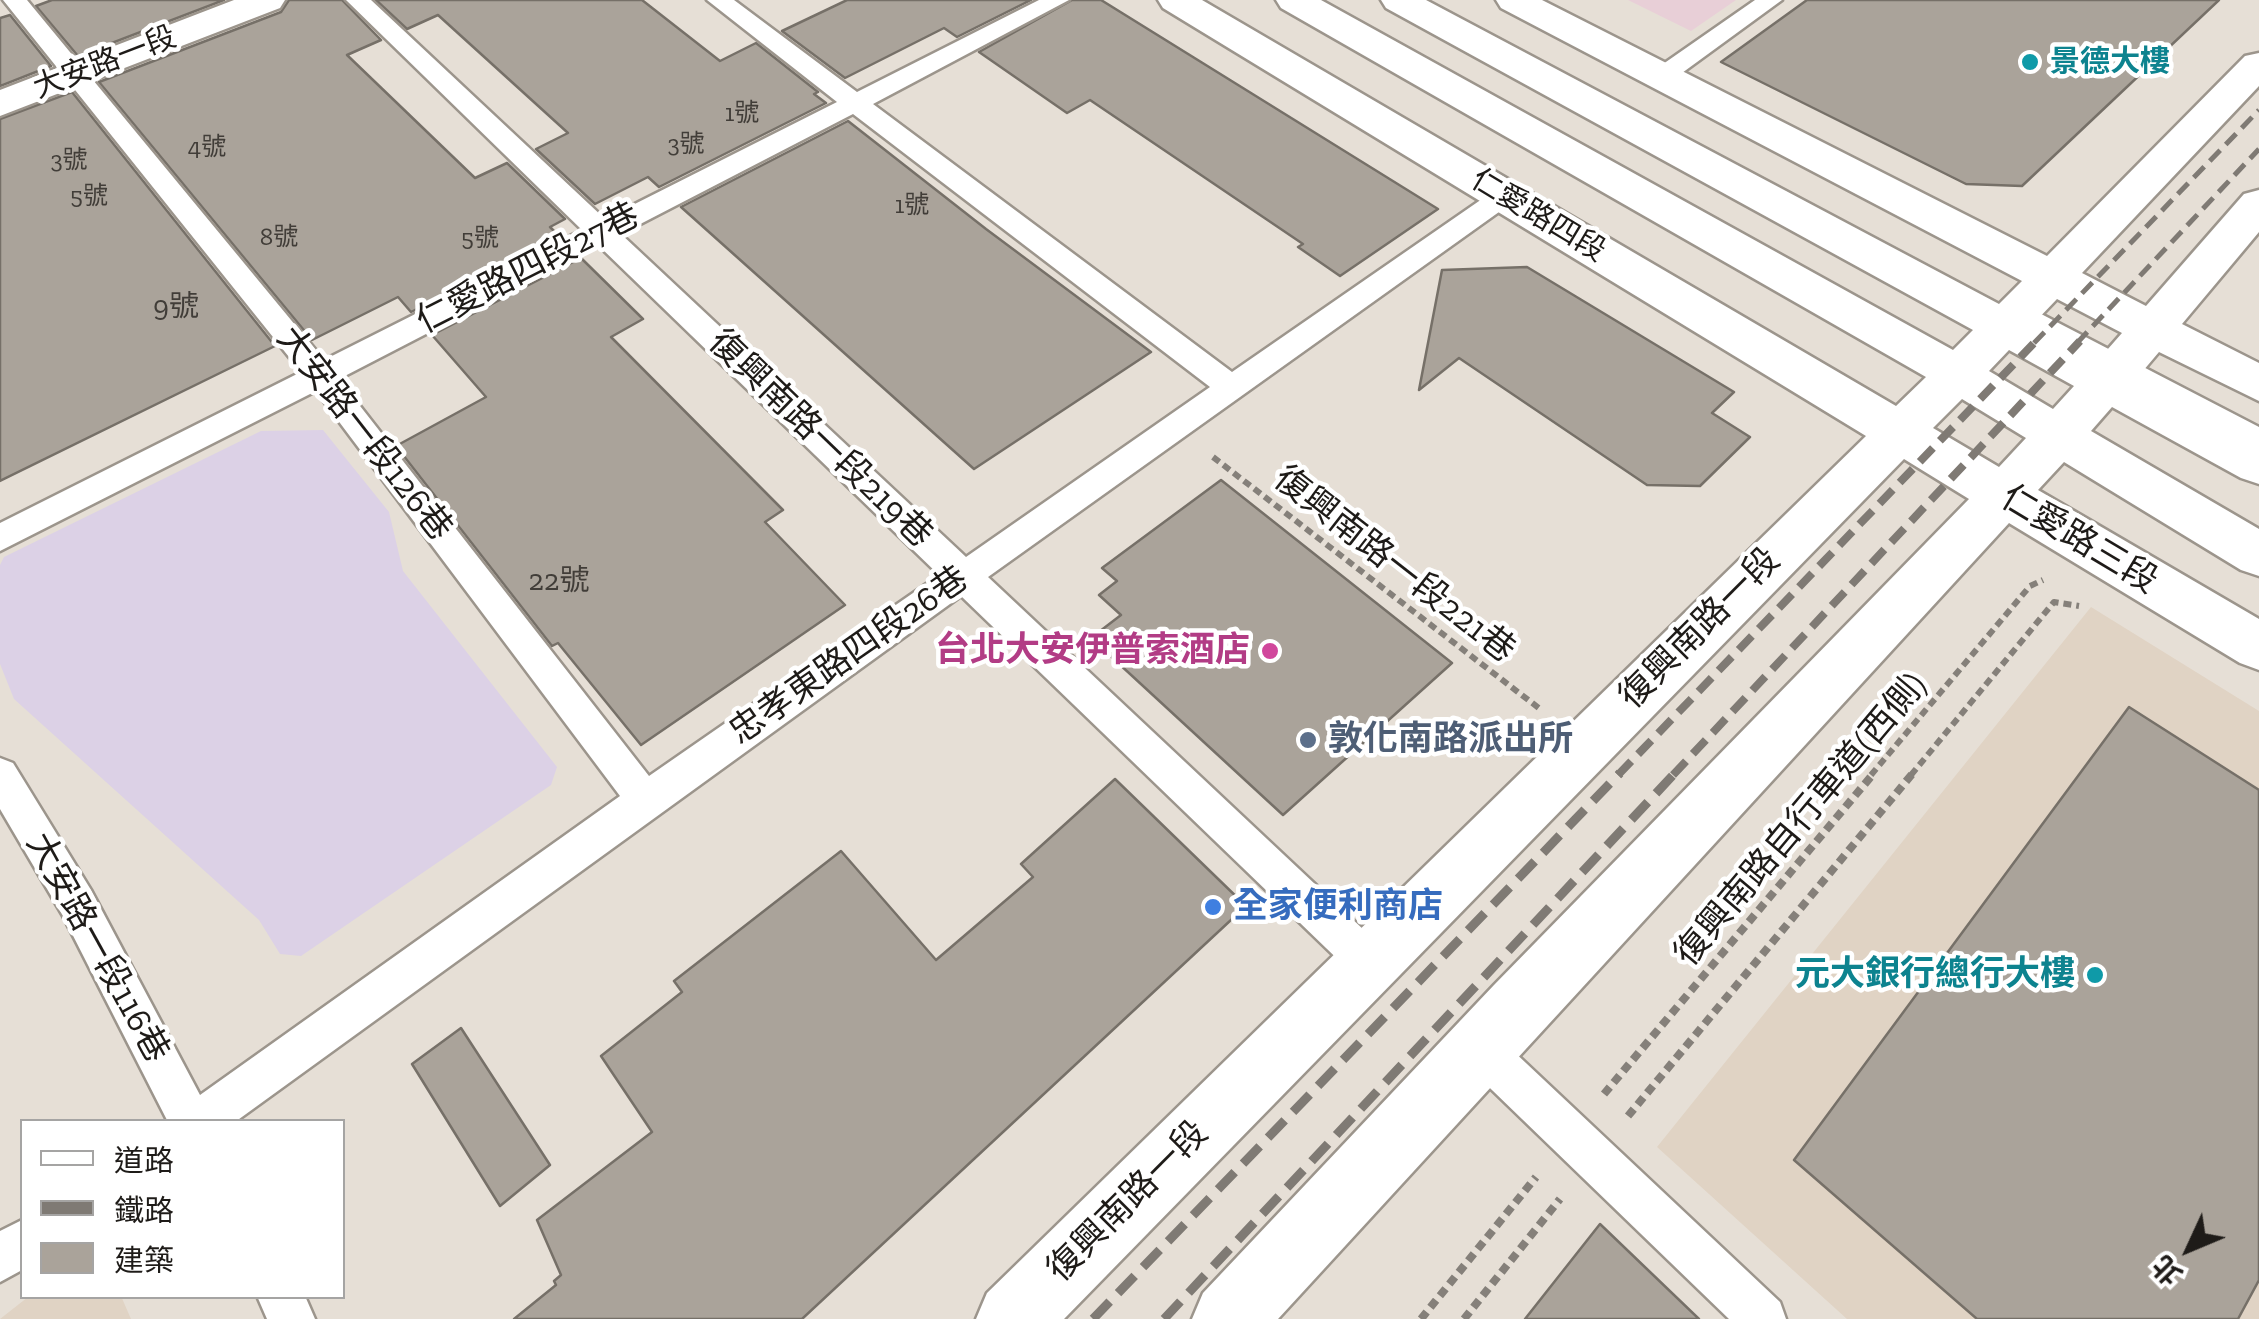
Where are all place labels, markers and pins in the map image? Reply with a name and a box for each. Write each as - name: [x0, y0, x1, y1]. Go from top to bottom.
- place label: 景德大樓: [2050, 44, 2170, 80]
- marker: 景德大樓: [2019, 51, 2041, 73]
- place label: 台北大安伊普索酒店: [935, 630, 1250, 672]
- marker: 台北大安伊普索酒店: [1259, 640, 1281, 662]
- place label: 敦化南路派出所: [1328, 719, 1573, 761]
- marker: 敦化南路派出所: [1297, 729, 1319, 751]
- place label: 全家便利商店: [1233, 886, 1443, 928]
- marker: 全家便利商店: [1202, 896, 1224, 918]
- place label: 元大銀行總行大樓: [1795, 954, 2075, 996]
- marker: 元大銀行總行大樓: [2084, 964, 2106, 986]

